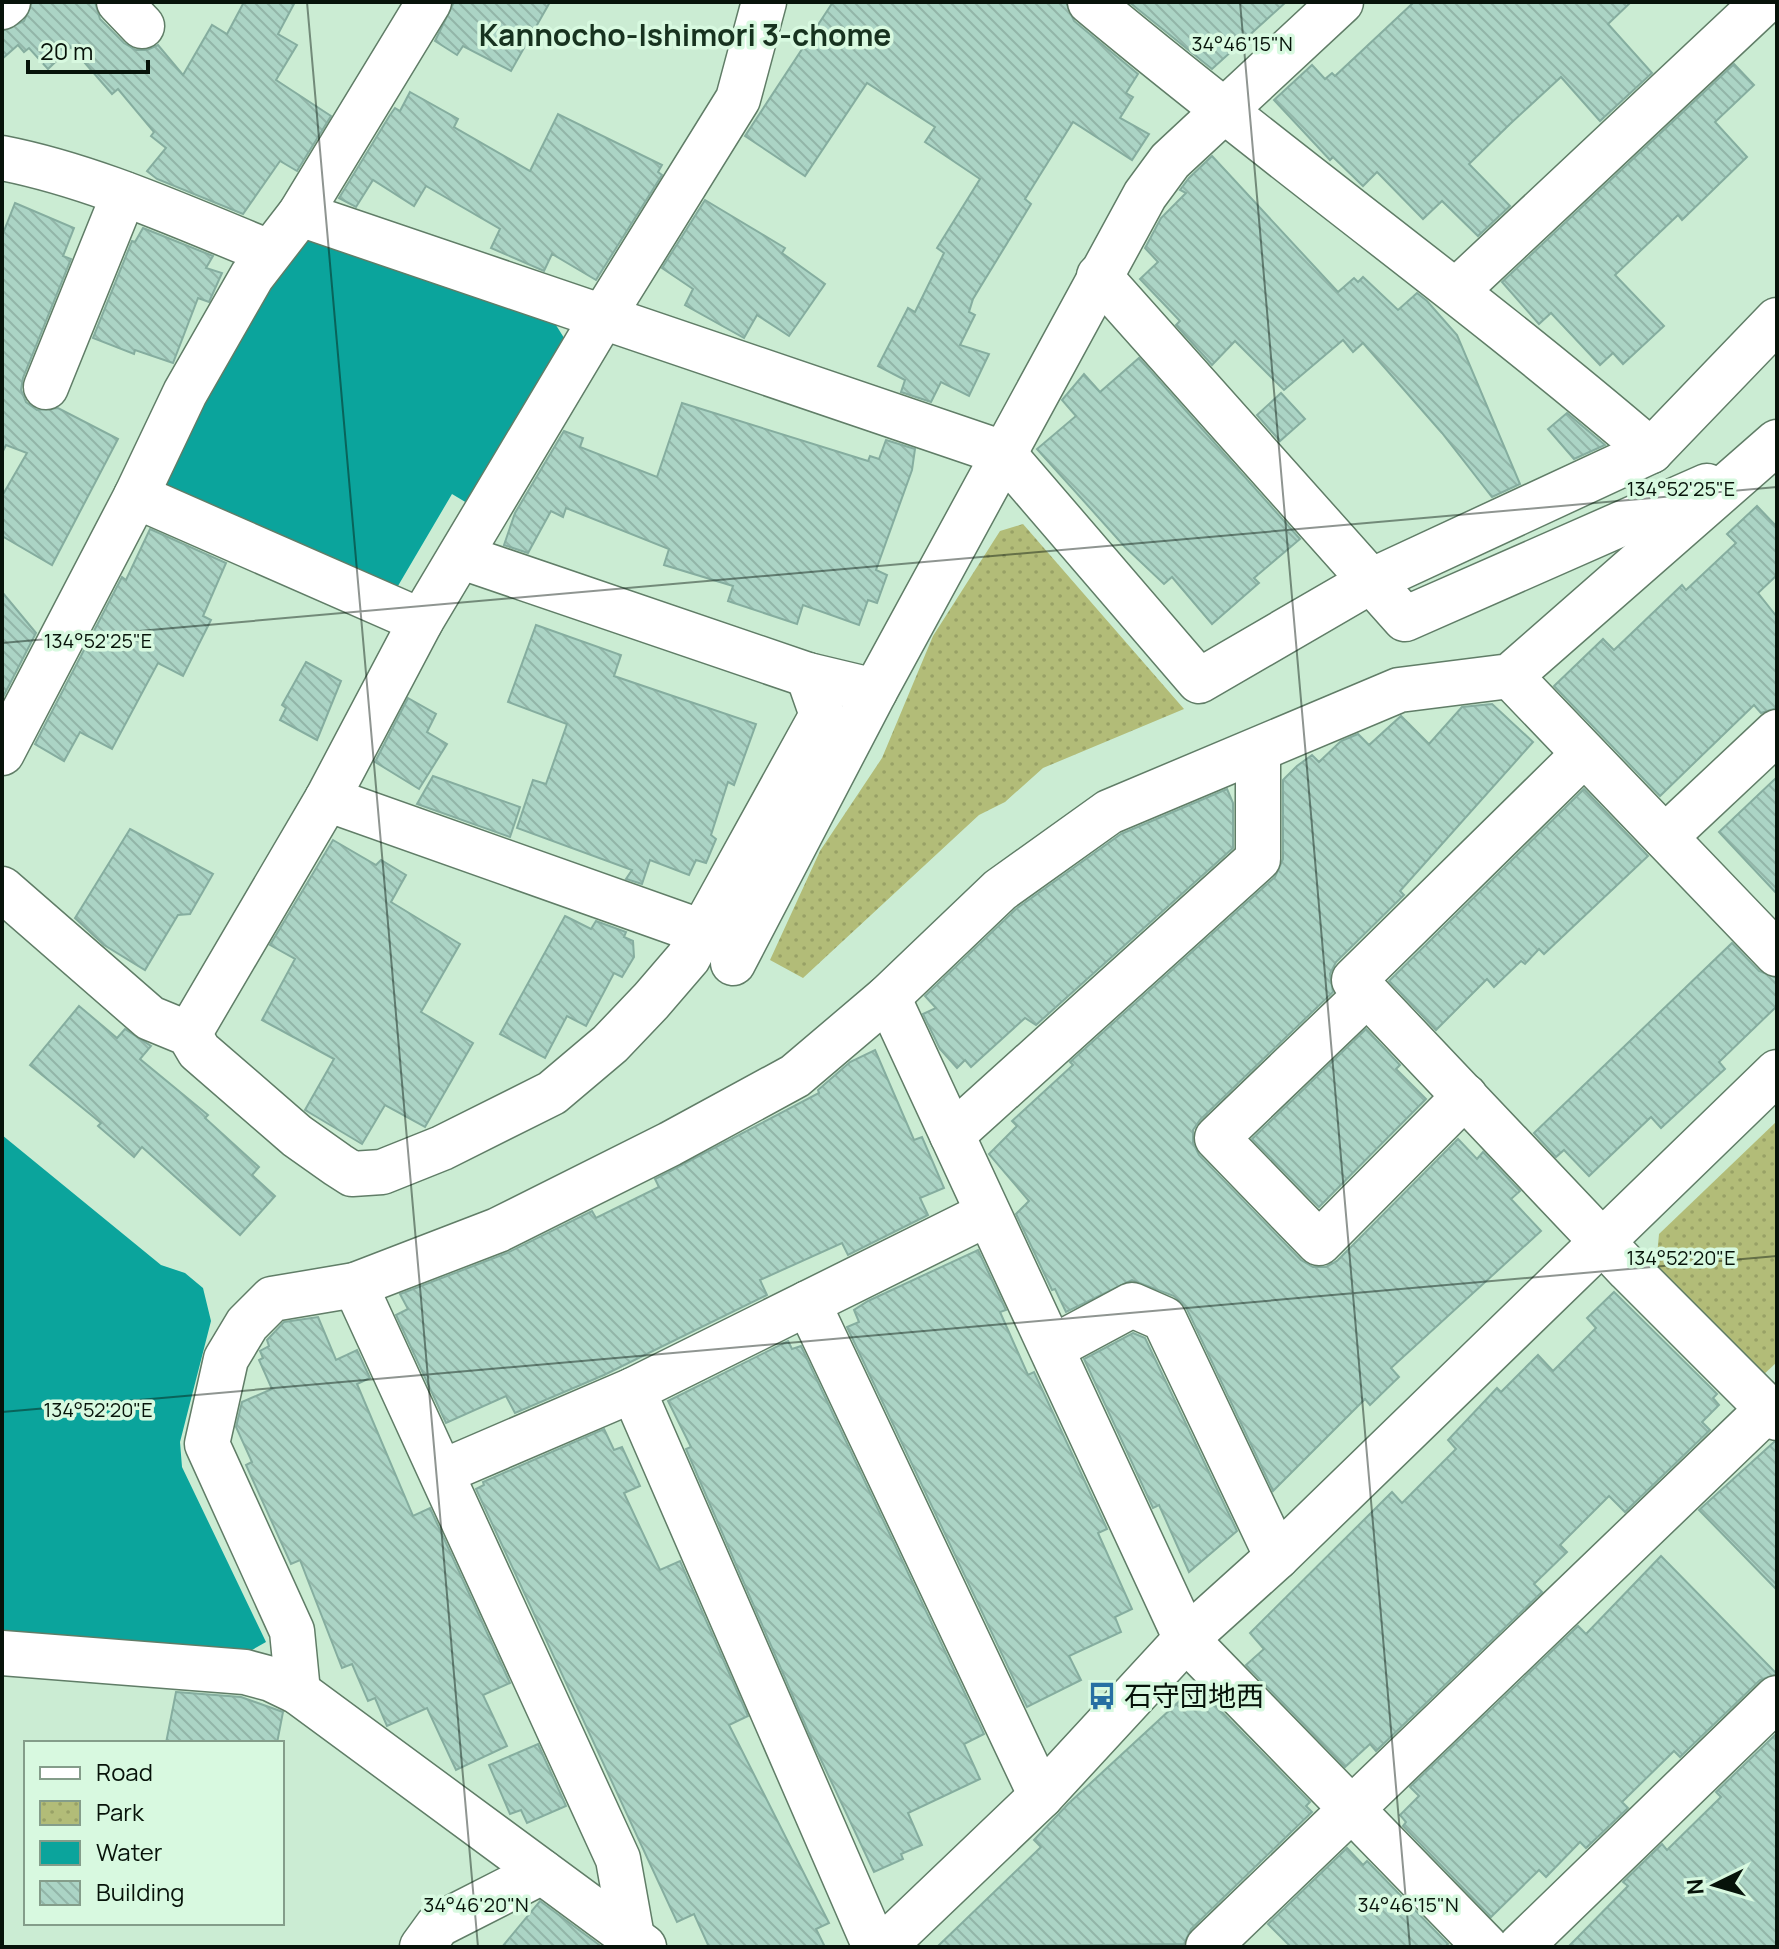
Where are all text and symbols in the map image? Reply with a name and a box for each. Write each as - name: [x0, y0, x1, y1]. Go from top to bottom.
- district label: Kannocho-Ishimori 3-chome: [479, 14, 891, 55]
- scale bar: [28, 24, 148, 74]
- text: 34°46'15"N: [1191, 30, 1293, 57]
- text: 20 m: [40, 34, 93, 67]
- text: 134°52'25"E: [1627, 475, 1735, 502]
- text: 134°52'25"E: [44, 627, 152, 654]
- text: 134°52'20"E: [1626, 1244, 1736, 1271]
- text: 134°52'20"E: [43, 1396, 153, 1423]
- place label: 石守団地西: [1124, 1676, 1264, 1714]
- bus stop icon: 石守団地西: [1087, 1681, 1117, 1711]
- legend: [24, 1741, 284, 1925]
- text: Road: [96, 1755, 153, 1788]
- text: Park: [96, 1795, 145, 1828]
- text: Water: [96, 1835, 163, 1868]
- north arrow: [1675, 1845, 1755, 1925]
- text: Building: [96, 1875, 184, 1908]
- text: N: [1679, 1878, 1711, 1896]
- text: 34°46'20"N: [423, 1891, 529, 1918]
- text: 34°46'15"N: [1357, 1891, 1459, 1918]

